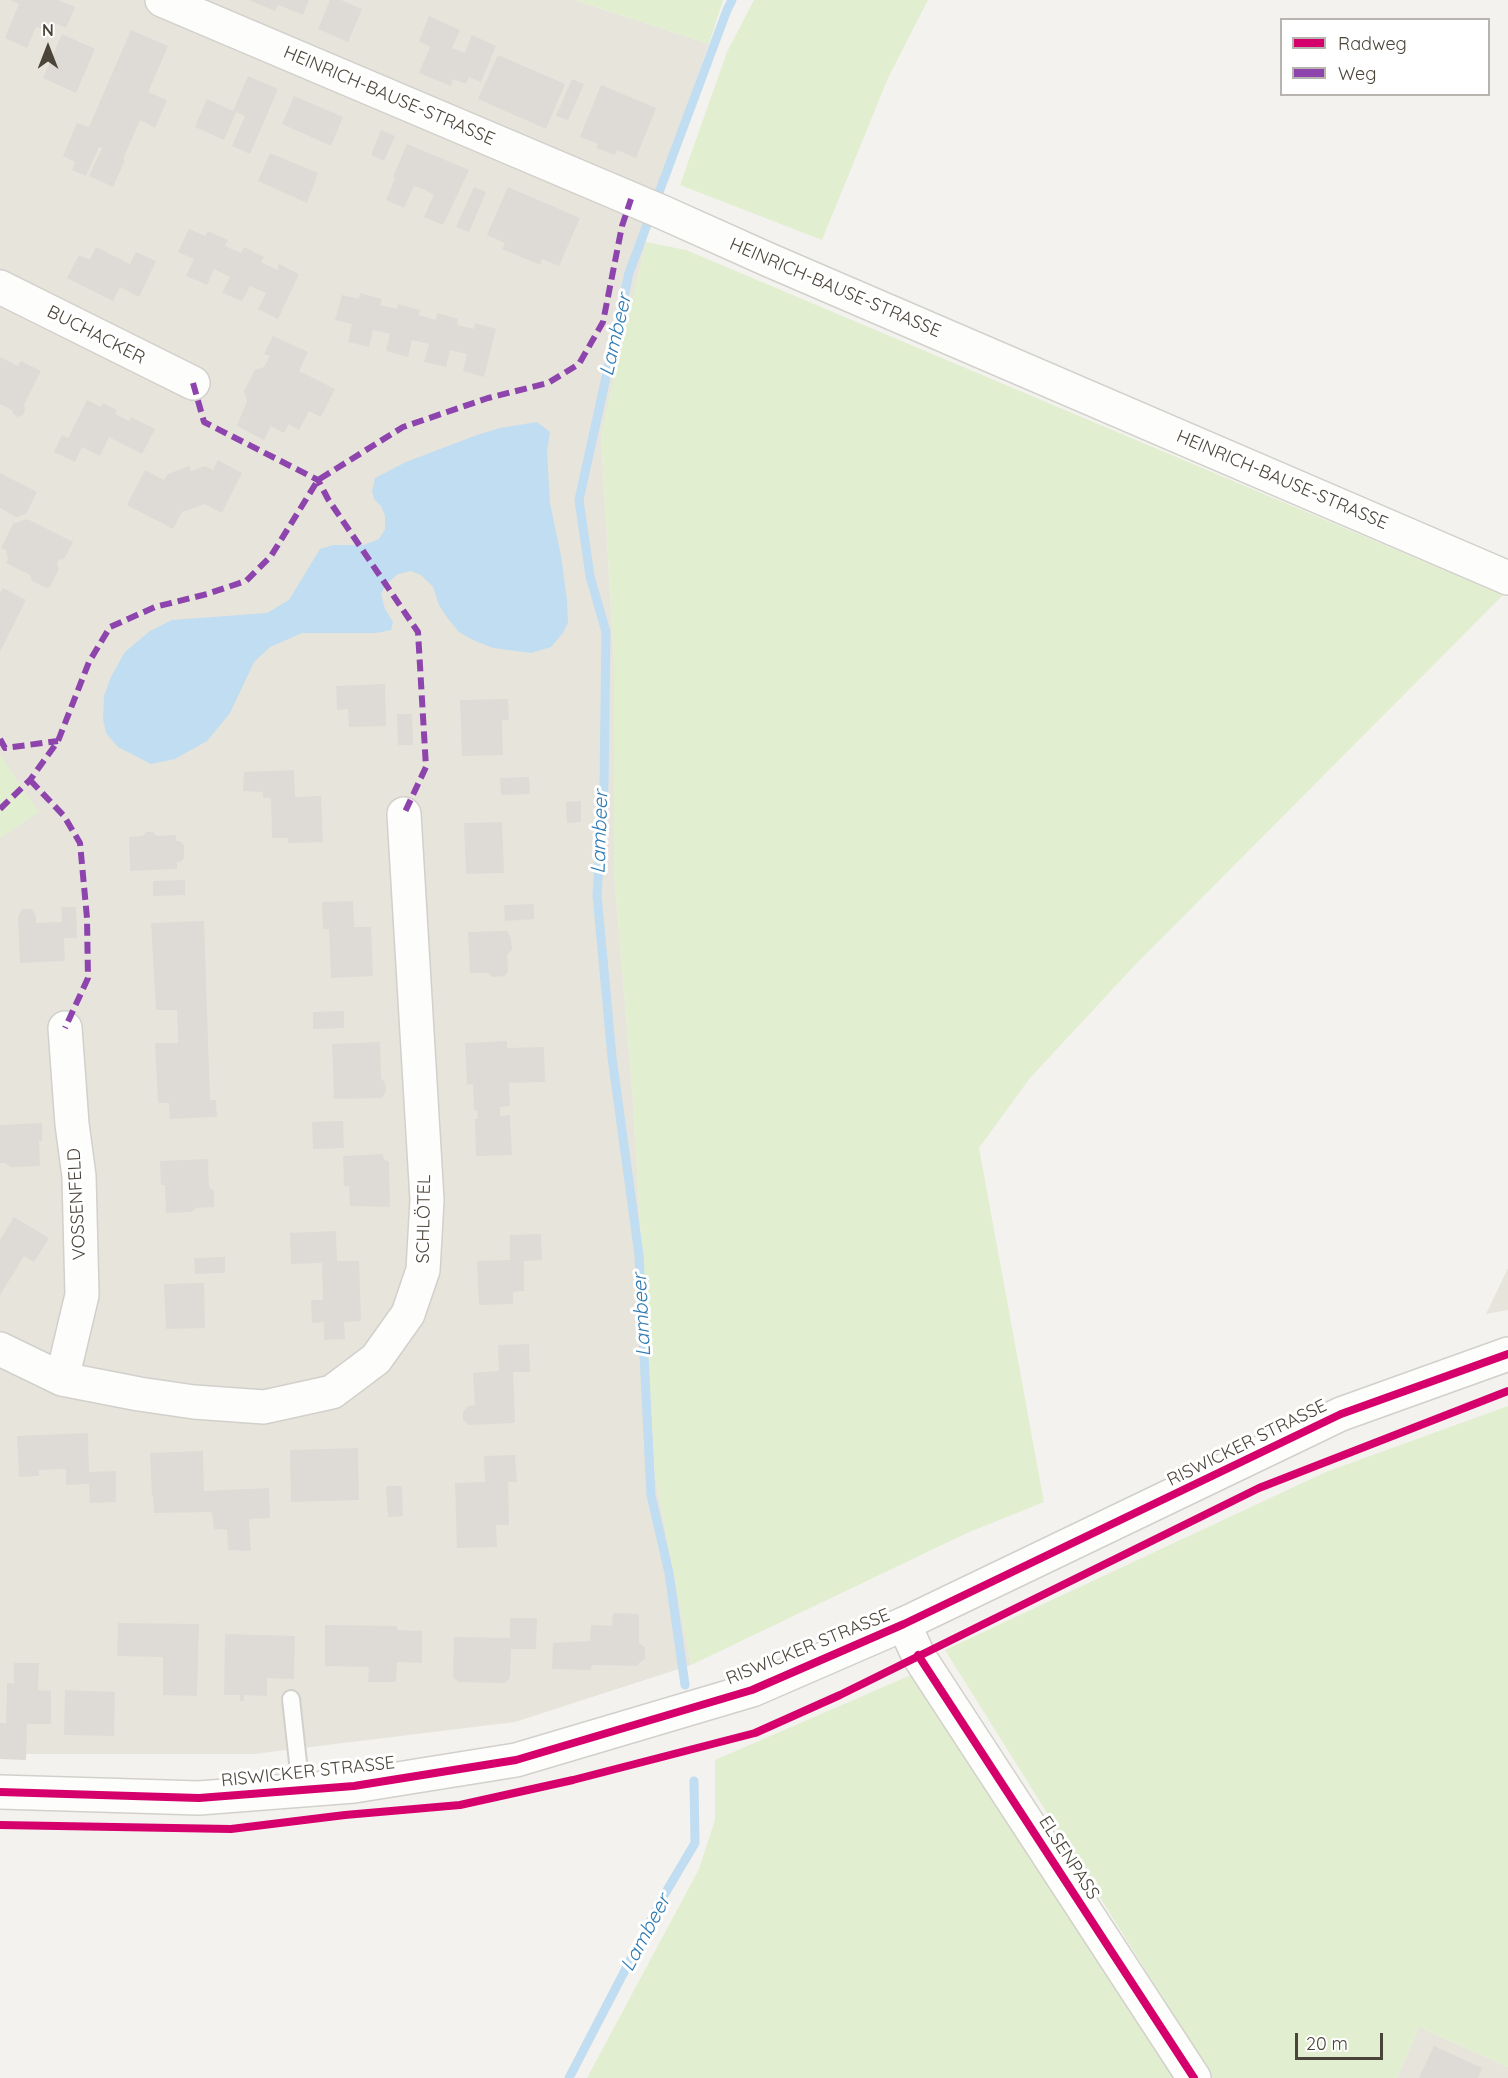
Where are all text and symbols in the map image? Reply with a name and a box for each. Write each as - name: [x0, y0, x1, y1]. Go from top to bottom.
- north arrow: [18, 18, 78, 78]
- legend: [1280, 18, 1490, 96]
- text: N: [42, 20, 54, 40]
- text: Radweg: [1338, 32, 1407, 55]
- street label: HEINRICH-BAUSE-STRASSE: [280, 42, 498, 150]
- text: Weg: [1338, 62, 1376, 85]
- street label: HEINRICH-BAUSE-STRASSE: [726, 234, 944, 342]
- water label: Lambeer: [595, 292, 637, 378]
- street label: BUCHACKER: [43, 301, 149, 369]
- street label: HEINRICH-BAUSE-STRASSE: [1173, 426, 1391, 534]
- water label: Lambeer: [587, 790, 613, 874]
- street label: VOSSENFELD: [63, 1147, 91, 1261]
- street label: SCHLÖTEL: [412, 1174, 436, 1264]
- water label: Lambeer: [628, 1273, 656, 1357]
- street label: RISWICKER STRASSE: [1164, 1395, 1330, 1491]
- street label: RISWICKER STRASSE: [723, 1604, 893, 1690]
- street label: RISWICKER STRASSE: [220, 1752, 396, 1792]
- street label: ELSENPASS: [1034, 1812, 1104, 1904]
- water label: Lambeer: [616, 1891, 676, 1975]
- scale bar: [1298, 2021, 1386, 2059]
- text: 20 m: [1306, 2032, 1348, 2055]

